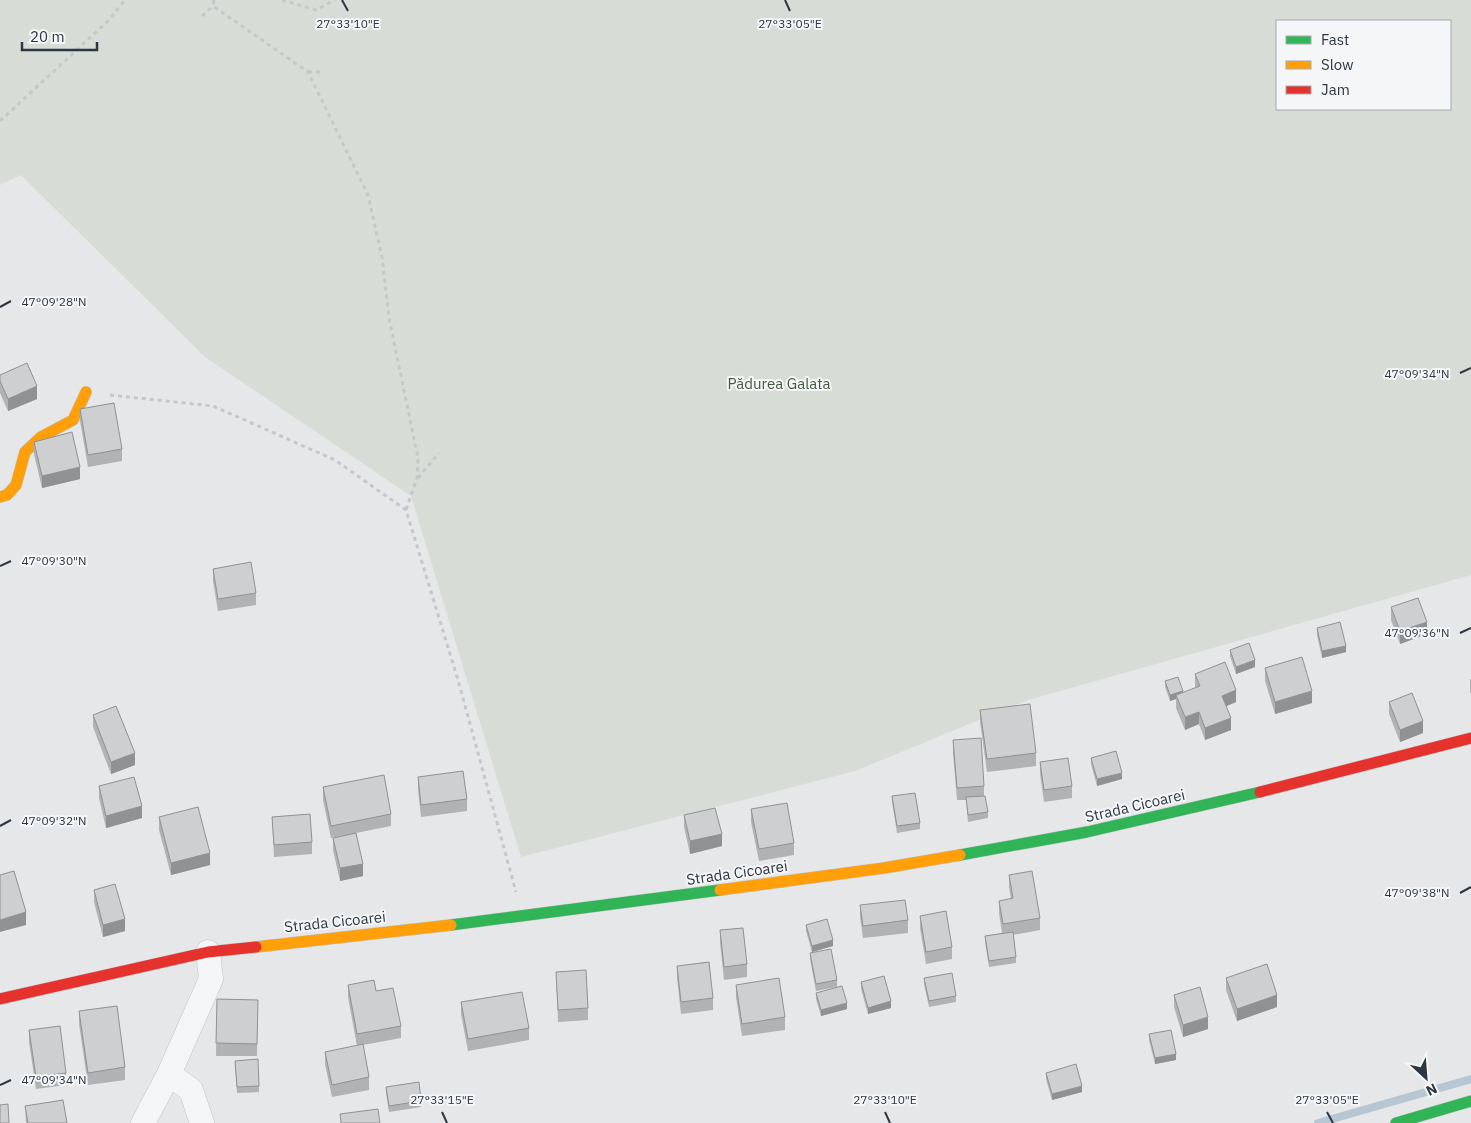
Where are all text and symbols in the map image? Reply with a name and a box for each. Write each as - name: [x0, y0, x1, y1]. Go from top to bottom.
- text: 27°33'10"E: [316, 16, 380, 31]
- text: 27°33'05"E: [758, 16, 822, 31]
- scale bar: [22, 20, 98, 52]
- legend: [1276, 20, 1451, 110]
- text: 20 m: [30, 27, 65, 46]
- text: Fast: [1321, 30, 1349, 49]
- text: Slow: [1321, 55, 1354, 74]
- text: Jam: [1321, 80, 1350, 99]
- text: 47°09'28"N: [21, 294, 87, 309]
- text: 47°09'34"N: [1384, 366, 1450, 381]
- park label: Pădurea Galata: [727, 374, 831, 393]
- text: 47°09'30"N: [21, 553, 87, 568]
- text: 47°09'36"N: [1384, 625, 1450, 640]
- street label: Strada Cicoarei: [1083, 785, 1187, 826]
- text: 47°09'32"N: [21, 813, 87, 828]
- street label: Strada Cicoarei: [685, 856, 789, 889]
- text: 47°09'38"N: [1384, 885, 1450, 900]
- street label: Strada Cicoarei: [283, 907, 387, 936]
- north arrow: [1401, 1053, 1451, 1103]
- text: 47°09'34"N: [21, 1072, 87, 1087]
- text: N: [1423, 1079, 1440, 1100]
- text: 27°33'15"E: [410, 1092, 474, 1107]
- text: 27°33'10"E: [853, 1092, 917, 1107]
- text: 27°33'05"E: [1295, 1092, 1359, 1107]

